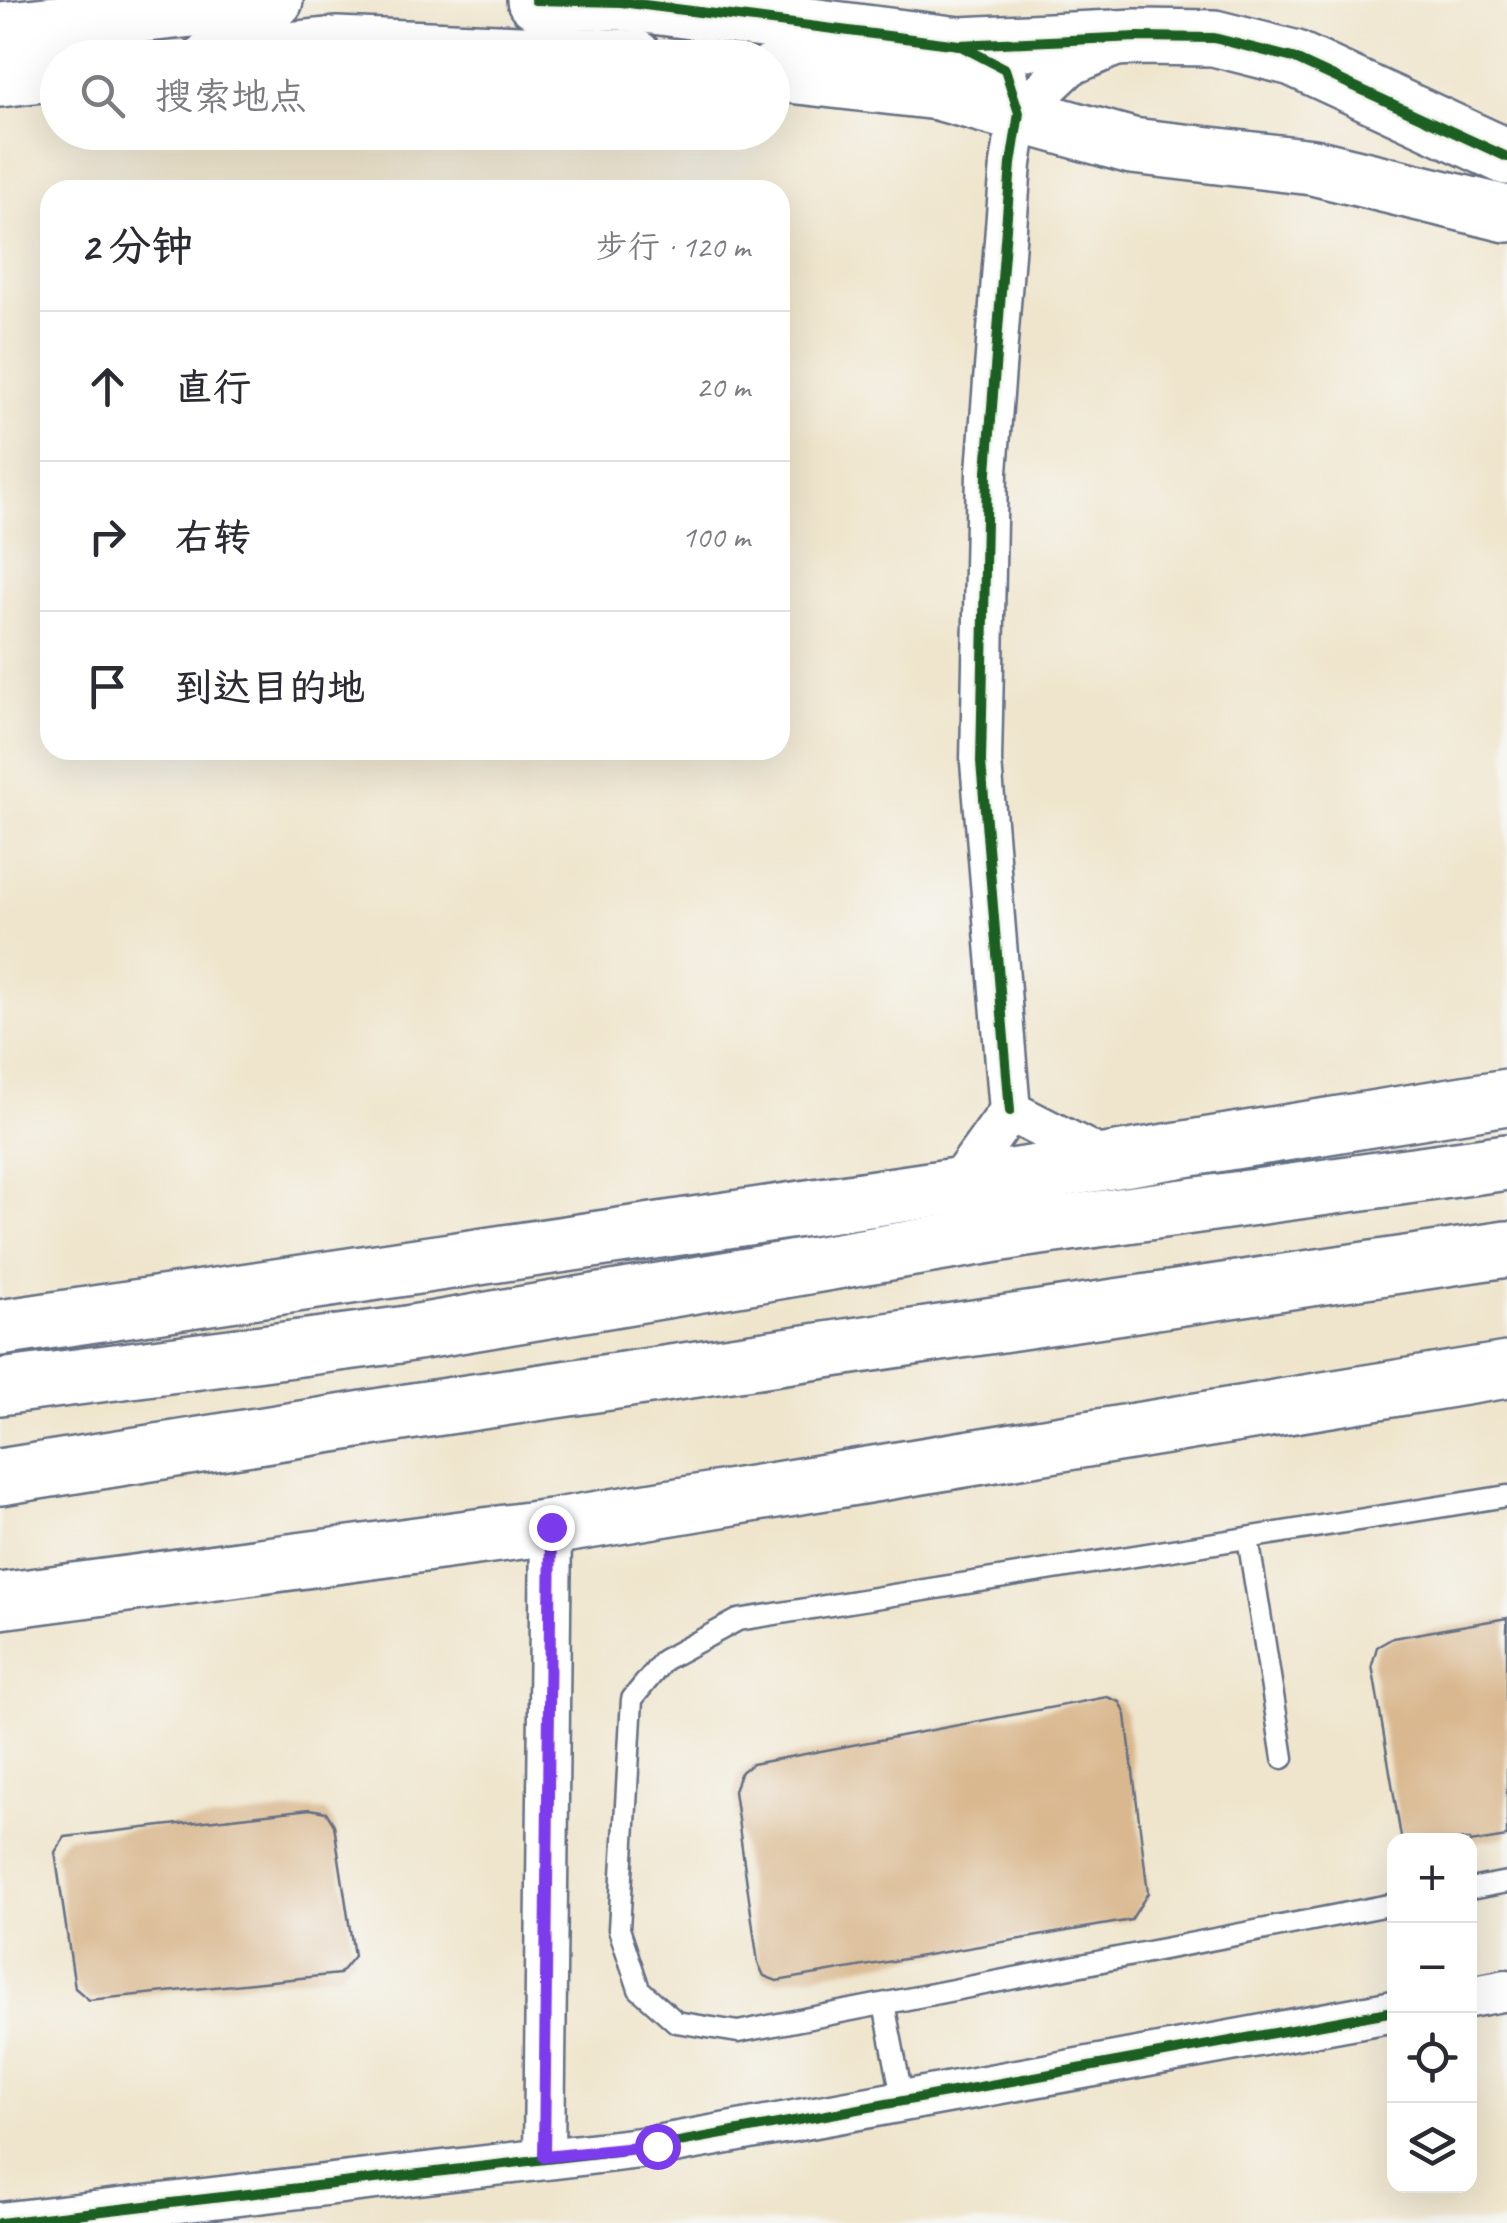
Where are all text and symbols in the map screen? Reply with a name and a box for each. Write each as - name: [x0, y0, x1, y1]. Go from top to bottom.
- search box: [40, 40, 790, 150]
- icon: search: [75, 68, 130, 123]
- text: 搜索地点: [155, 73, 307, 120]
- text: 2 分钟: [80, 220, 193, 273]
- text: 步行 · 120 m: [596, 226, 750, 267]
- icon: ahead: [80, 359, 135, 414]
- text: 直行: [175, 364, 251, 411]
- text: 20 m: [696, 366, 750, 407]
- icon: right: [80, 509, 135, 564]
- text: 右转: [175, 514, 251, 561]
- text: 100 m: [681, 516, 750, 557]
- icon: arrive: [80, 659, 135, 714]
- text: 到达目的地: [175, 664, 365, 711]
- route end: [529, 1505, 575, 1551]
- map controls: [1387, 1833, 1477, 2193]
- button: +: [1387, 1833, 1477, 1923]
- button: −: [1387, 1923, 1477, 2013]
- button: locate: [1387, 2013, 1477, 2103]
- button: layers: [1387, 2103, 1477, 2193]
- route start: [635, 2124, 681, 2170]

